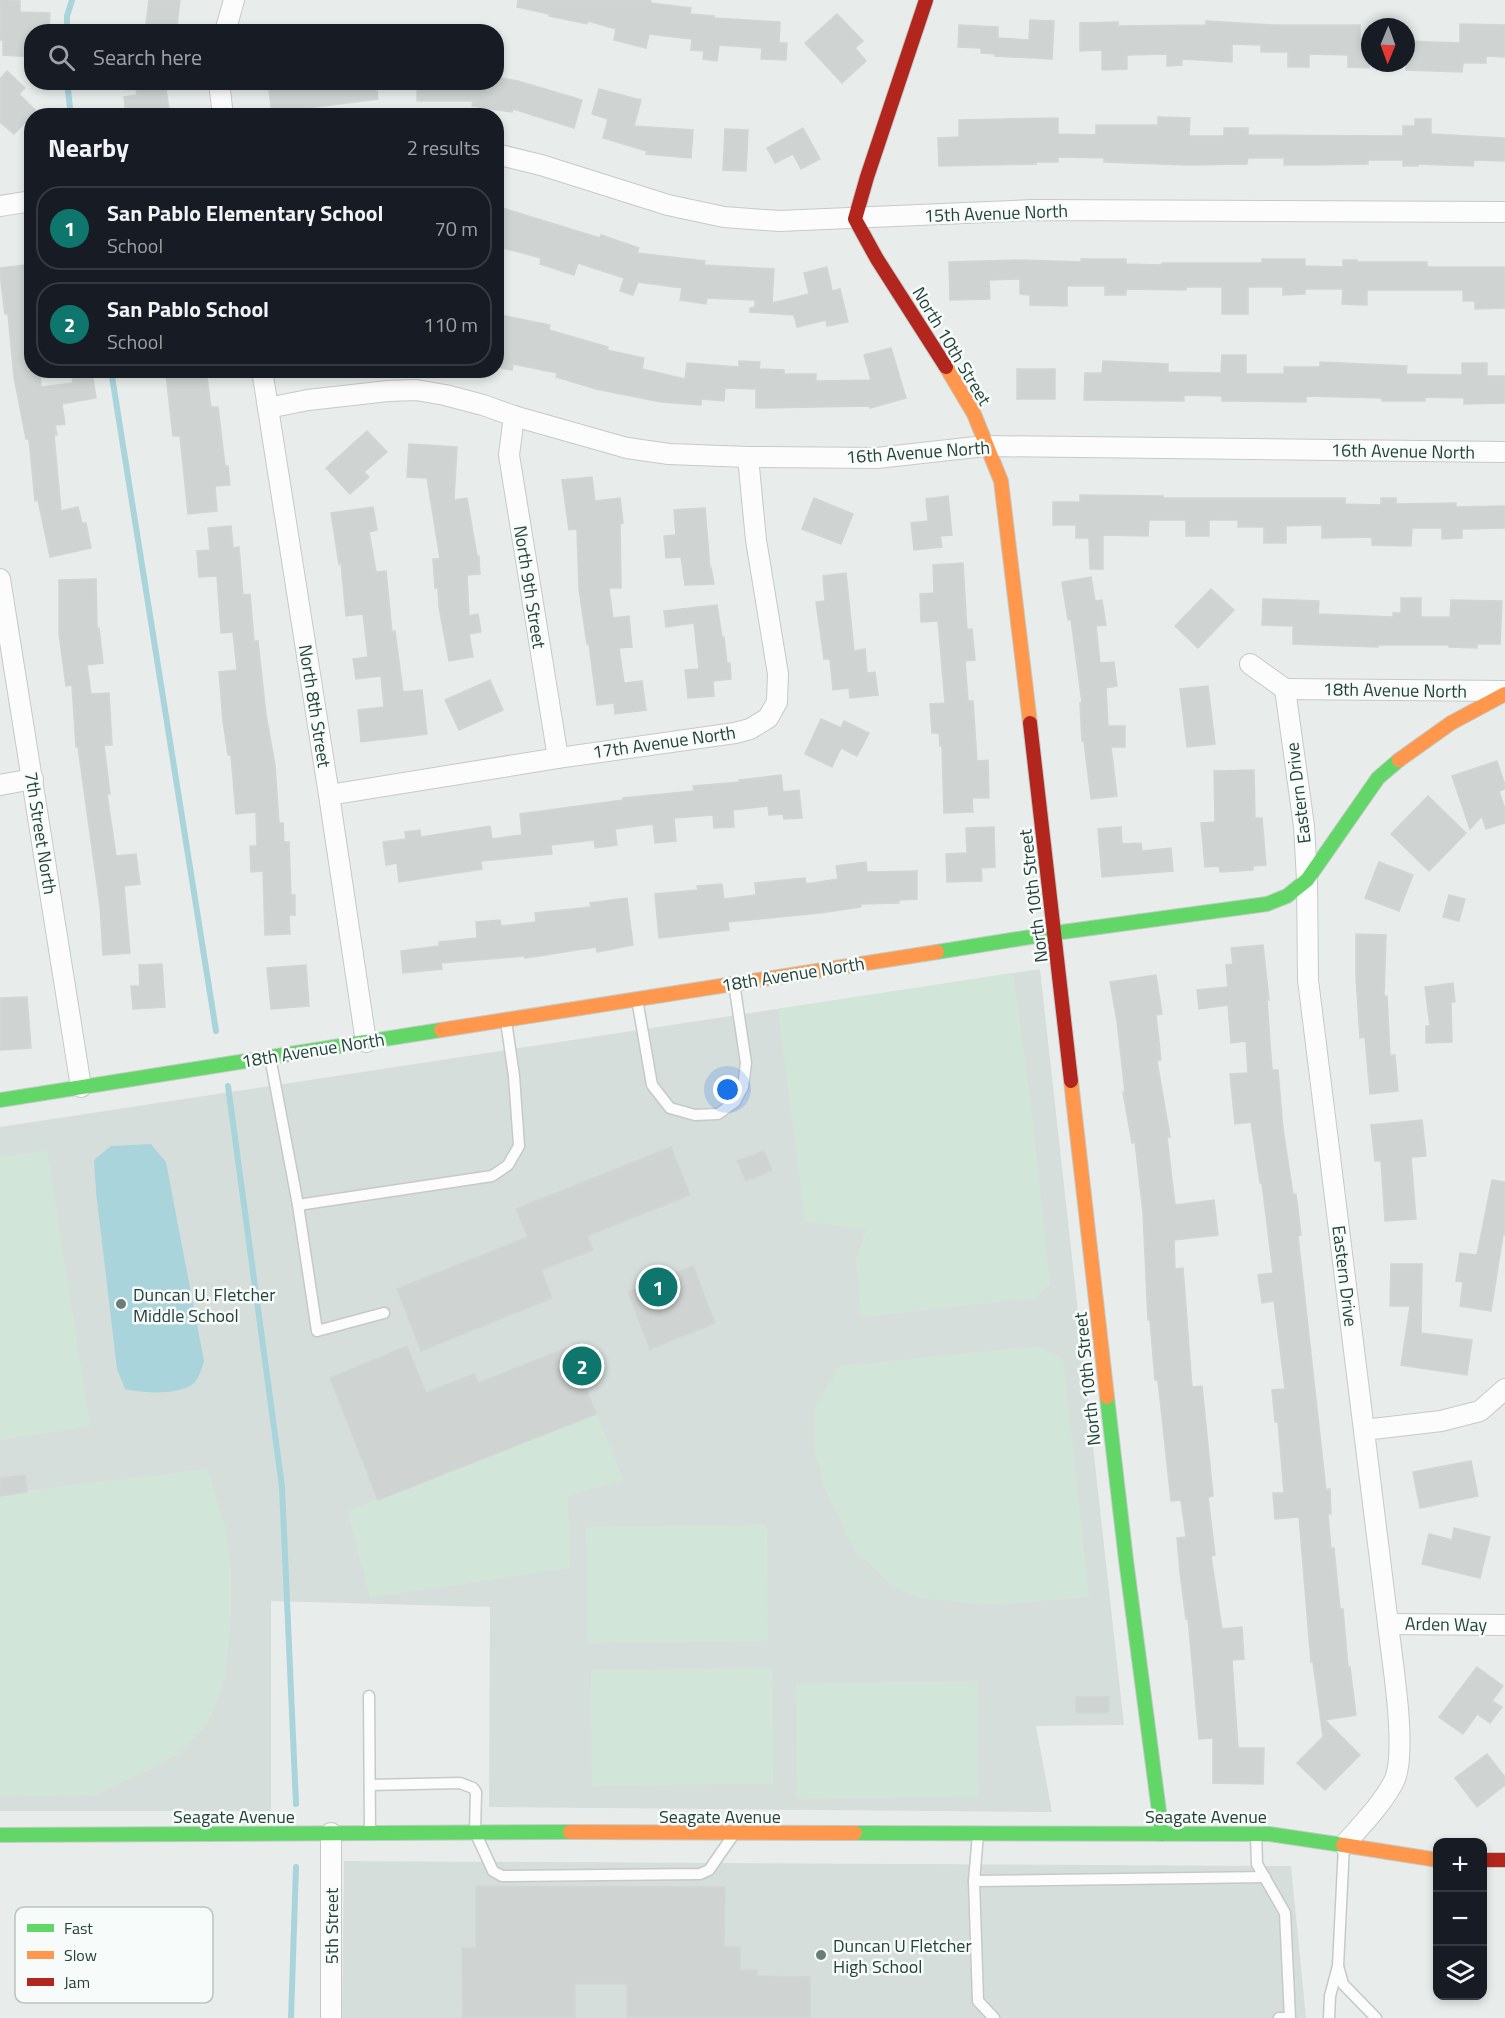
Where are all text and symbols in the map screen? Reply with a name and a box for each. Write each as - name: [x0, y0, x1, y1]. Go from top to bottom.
- north arrow: [1361, 18, 1415, 72]
- search box: [24, 24, 504, 90]
- text: Search here: [93, 40, 202, 74]
- icon: search: [45, 41, 78, 74]
- text: Nearby: [48, 128, 129, 167]
- text: 2 results: [407, 132, 480, 163]
- text: San Pablo Elementary School: [107, 196, 384, 230]
- street label: 15th Avenue North: [923, 197, 1069, 229]
- text: 1: [64, 213, 75, 244]
- text: 70 m: [434, 213, 478, 244]
- text: School: [107, 230, 163, 261]
- street label: North 10th Street: [906, 282, 998, 411]
- text: San Pablo School: [107, 292, 269, 326]
- text: 2: [64, 309, 75, 340]
- text: 110 m: [423, 309, 478, 340]
- text: School: [107, 326, 163, 357]
- street label: 16th Avenue North: [845, 434, 991, 470]
- street label: 16th Avenue North: [1331, 436, 1475, 466]
- street label: North 9th Street: [507, 524, 553, 651]
- street label: North 8th Street: [292, 643, 338, 770]
- street label: 18th Avenue North: [1323, 675, 1467, 705]
- street label: 17th Avenue North: [591, 719, 737, 765]
- street label: Eastern Drive: [1278, 741, 1318, 845]
- street label: 7th Street North: [18, 770, 64, 896]
- street label: North 10th Street: [1011, 827, 1055, 964]
- street label: 18th Avenue North: [720, 949, 866, 999]
- street label: 18th Avenue North: [240, 1025, 386, 1075]
- your location: [713, 1075, 742, 1104]
- street label: Eastern Drive: [1325, 1224, 1365, 1328]
- pin: 1: [638, 1264, 678, 1310]
- place label: Duncan U. Fletcher Middle School: [133, 1281, 275, 1329]
- marker: Duncan U. Fletcher Middle School: [114, 1297, 128, 1311]
- street label: North 10th Street: [1066, 1310, 1107, 1447]
- pin: 2: [562, 1344, 602, 1388]
- street label: Arden Way: [1405, 1610, 1488, 1638]
- street label: Seagate Avenue: [173, 1803, 295, 1830]
- street label: Seagate Avenue: [659, 1803, 781, 1830]
- street label: Seagate Avenue: [1145, 1803, 1267, 1830]
- map controls: [1433, 1838, 1487, 2000]
- button: +: [1433, 1838, 1487, 1892]
- street label: 5th Street: [318, 1887, 345, 1964]
- button: −: [1433, 1892, 1487, 1946]
- legend: [15, 1907, 213, 2003]
- text: Fast: [64, 1916, 93, 1940]
- place label: Duncan U Fletcher High School: [833, 1932, 972, 1980]
- text: Slow: [64, 1943, 97, 1967]
- button: layers: [1433, 1946, 1487, 2000]
- marker: Duncan U Fletcher High School: [814, 1948, 828, 1962]
- text: Jam: [64, 1970, 90, 1994]

